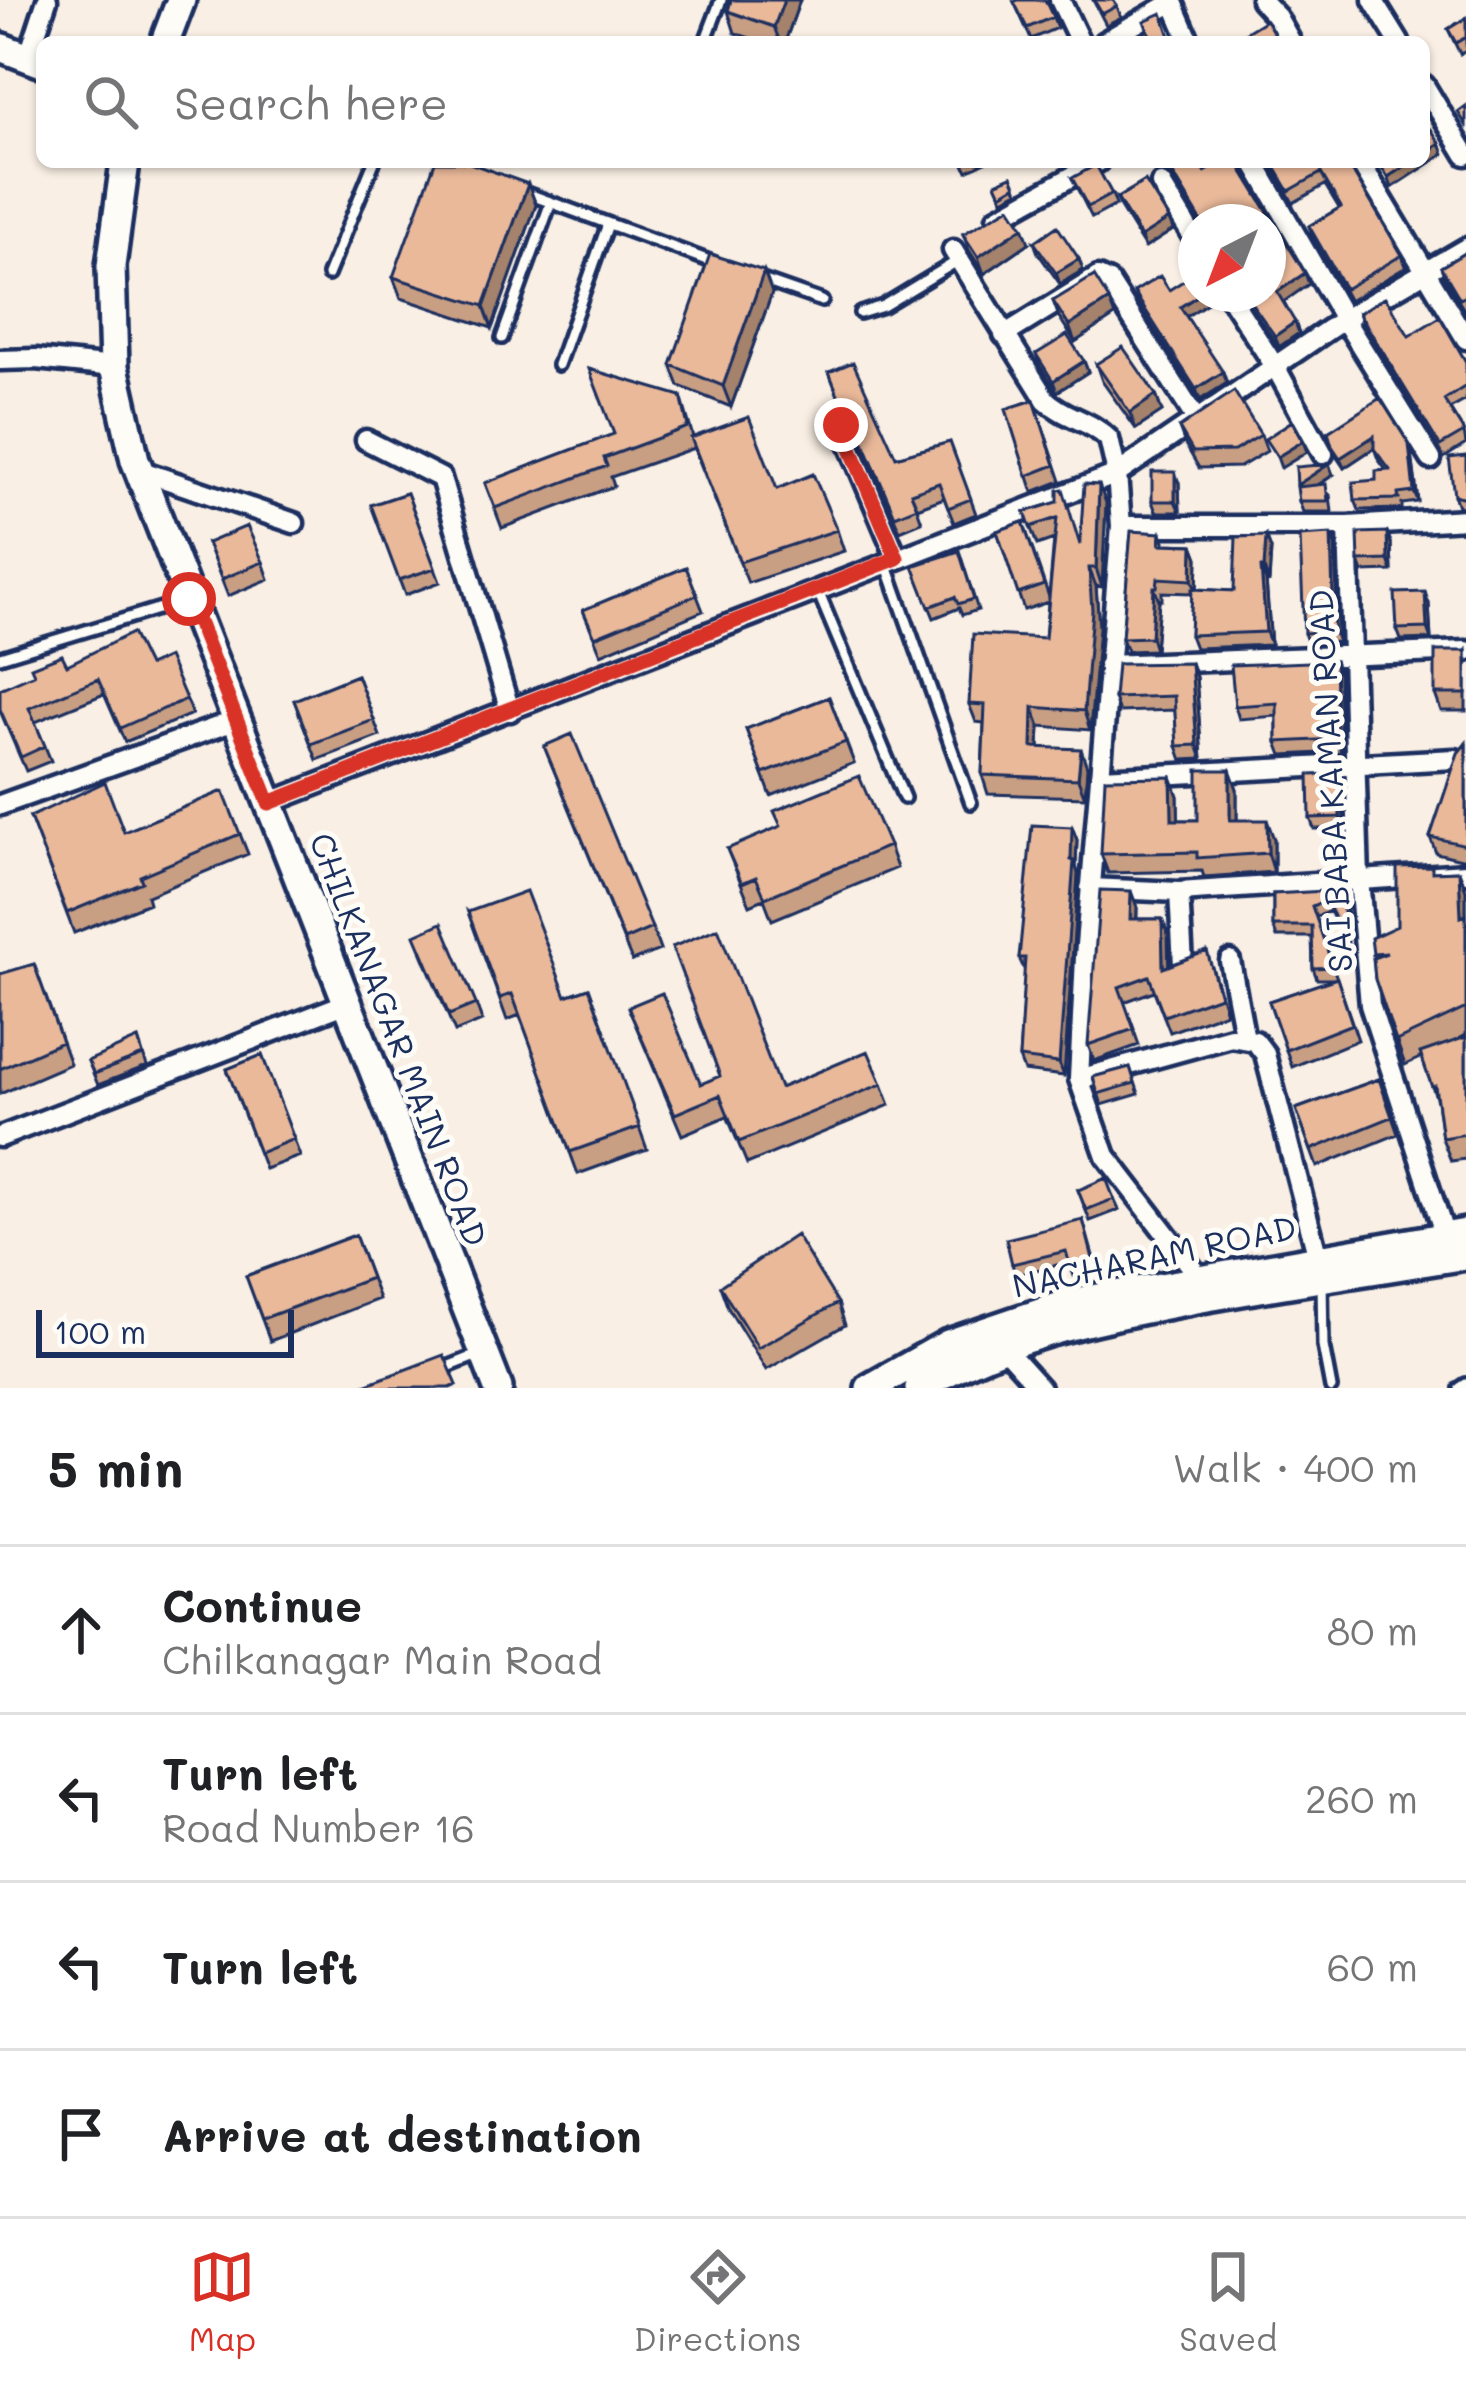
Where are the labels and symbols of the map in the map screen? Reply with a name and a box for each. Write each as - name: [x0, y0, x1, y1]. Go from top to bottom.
- north arrow: [1178, 204, 1286, 312]
- route end: [814, 398, 868, 452]
- route start: [162, 572, 216, 626]
- street label: SAI BABA KAMAN ROAD: [1297, 588, 1361, 974]
- street label: CHILKANAGAR MAIN ROAD: [301, 826, 499, 1252]
- street label: NACHARAM ROAD: [1008, 1204, 1300, 1306]
- scale bar: [36, 1304, 294, 1357]

